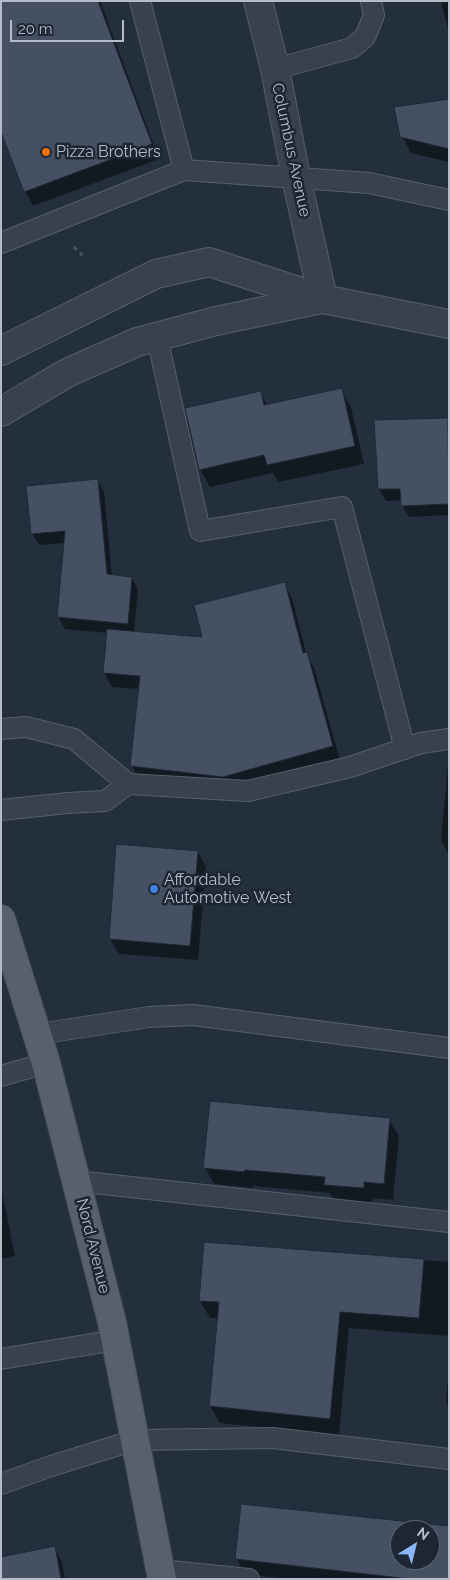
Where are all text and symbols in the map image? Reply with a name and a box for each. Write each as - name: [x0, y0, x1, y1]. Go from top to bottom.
- scale bar: [12, 10, 126, 42]
- text: 20 m: [18, 20, 53, 38]
- street label: Columbus Avenue: [267, 81, 315, 219]
- place label: Pizza Brothers: [56, 142, 161, 162]
- marker: Pizza Brothers: [40, 146, 52, 158]
- place label: Affordable Automotive West: [164, 870, 292, 908]
- marker: Affordable Automotive West: [148, 883, 160, 895]
- street label: Nord Avenue: [72, 1196, 114, 1296]
- north arrow: [390, 1520, 440, 1570]
- text: N: [414, 1524, 432, 1543]

